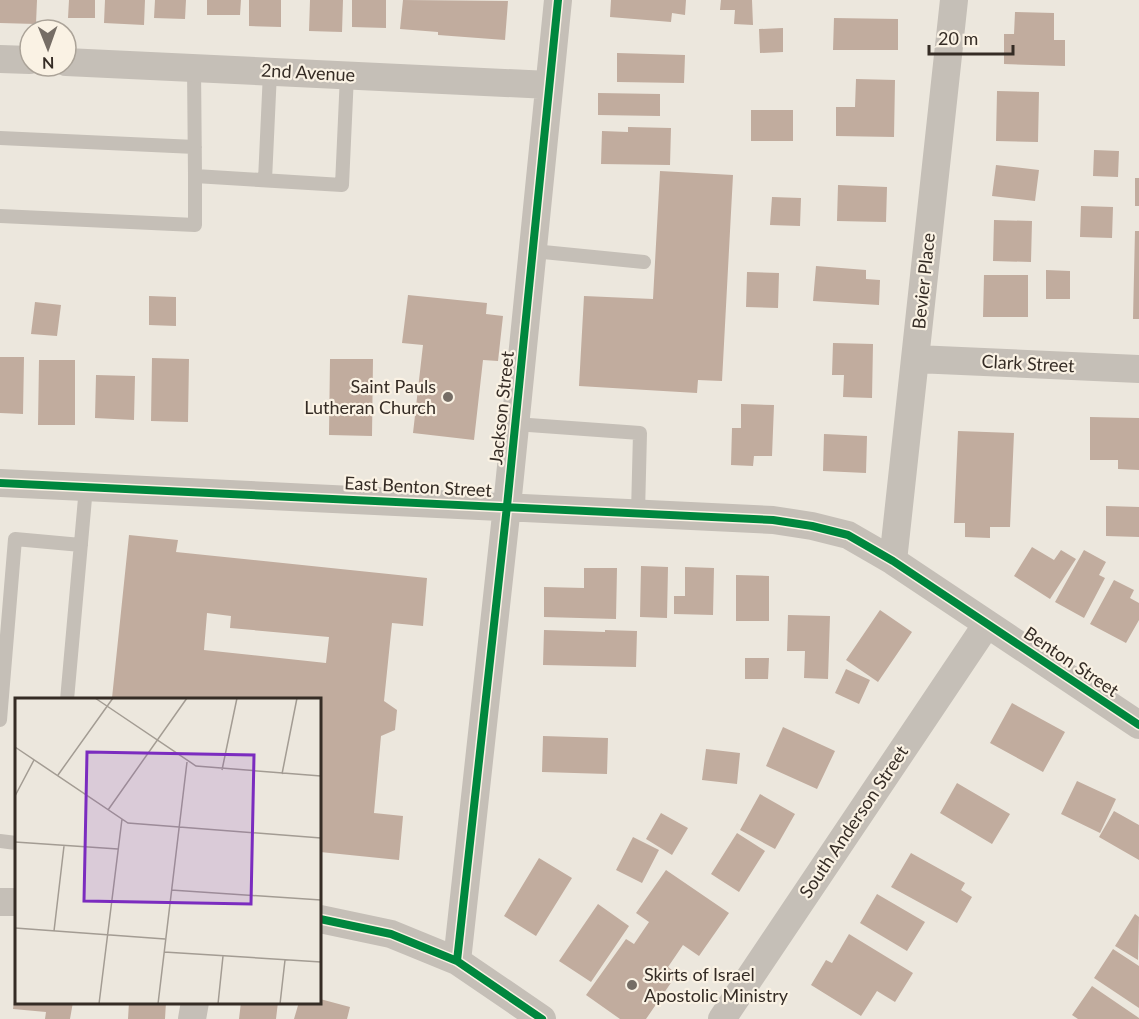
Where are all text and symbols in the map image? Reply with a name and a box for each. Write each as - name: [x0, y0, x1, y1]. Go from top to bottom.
- north arrow: [18, 18, 78, 78]
- scale bar: [929, 18, 1013, 56]
- text: 20 m: [938, 27, 978, 49]
- text: N: [42, 54, 55, 73]
- street label: 2nd Avenue: [260, 59, 356, 85]
- street label: Bevier Place: [907, 232, 939, 330]
- street label: Jackson Street: [484, 350, 518, 466]
- street label: Clark Street: [981, 350, 1076, 376]
- place label: Saint Pauls Lutheran Church: [304, 375, 436, 418]
- marker: Saint Pauls Lutheran Church: [441, 390, 455, 404]
- street label: East Benton Street: [344, 471, 493, 501]
- street label: Benton Street: [1020, 621, 1124, 701]
- inset map: [15, 698, 321, 1004]
- street label: South Anderson Street: [794, 741, 913, 902]
- place label: Skirts of Israel Apostolic Ministry: [644, 963, 789, 1006]
- marker: Skirts of Israel Apostolic Ministry: [625, 978, 639, 992]

